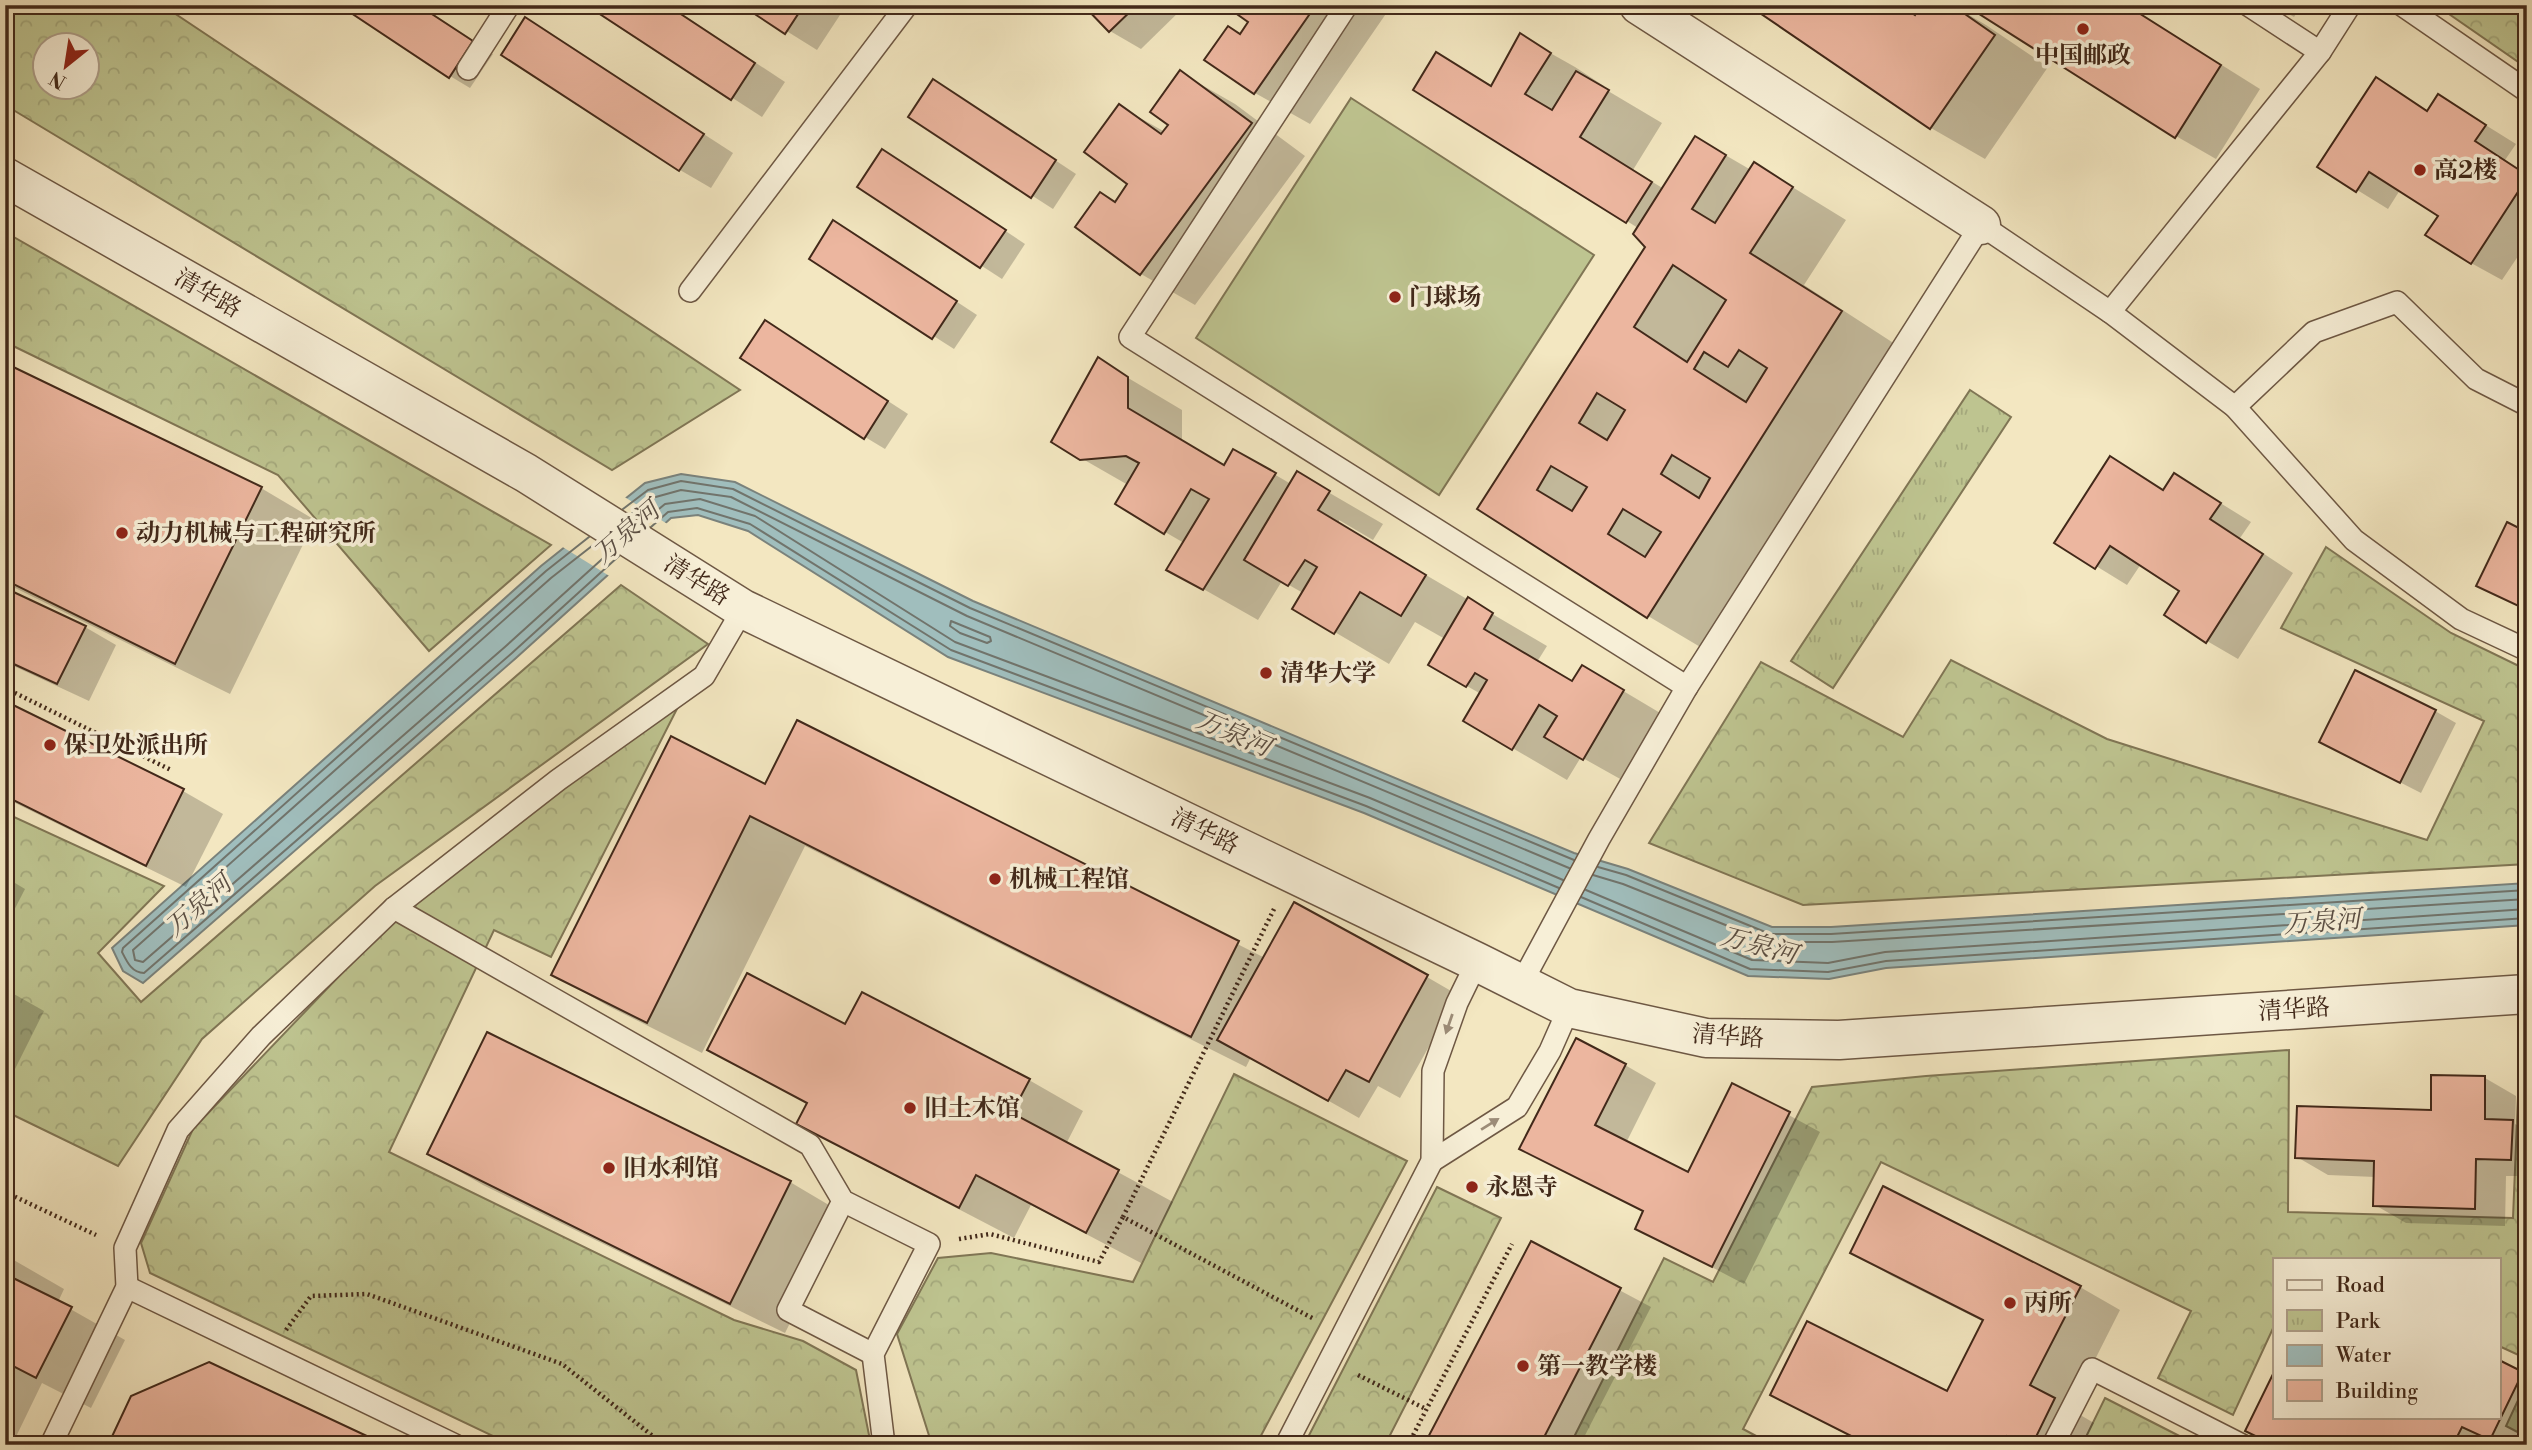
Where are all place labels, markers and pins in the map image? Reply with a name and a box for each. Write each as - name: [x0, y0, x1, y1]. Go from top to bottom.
- marker: 中国邮政: [2075, 21, 2091, 37]
- place label: 中国邮政: [2035, 41, 2131, 71]
- place label: 高2楼: [2434, 156, 2497, 186]
- marker: 高2楼: [2412, 162, 2428, 178]
- place label: 门球场: [1409, 283, 1481, 313]
- marker: 门球场: [1387, 289, 1403, 305]
- place label: 动力机械与工程研究所: [136, 519, 376, 549]
- marker: 动力机械与工程研究所: [114, 525, 130, 541]
- place label: 清华大学: [1280, 659, 1376, 689]
- marker: 清华大学: [1258, 665, 1274, 681]
- place label: 保卫处派出所: [64, 731, 208, 761]
- marker: 保卫处派出所: [42, 737, 58, 753]
- place label: 机械工程馆: [1009, 865, 1129, 895]
- marker: 机械工程馆: [987, 871, 1003, 887]
- place label: 旧土木馆: [924, 1094, 1020, 1124]
- marker: 旧土木馆: [902, 1100, 918, 1116]
- place label: 旧水利馆: [623, 1154, 719, 1184]
- marker: 旧水利馆: [601, 1160, 617, 1176]
- place label: 永恩寺: [1486, 1173, 1558, 1203]
- marker: 永恩寺: [1464, 1179, 1480, 1195]
- place label: 丙所: [2024, 1289, 2072, 1319]
- marker: 丙所: [2002, 1295, 2018, 1311]
- place label: 第一教学楼: [1537, 1352, 1657, 1382]
- marker: 第一教学楼: [1515, 1358, 1531, 1374]

